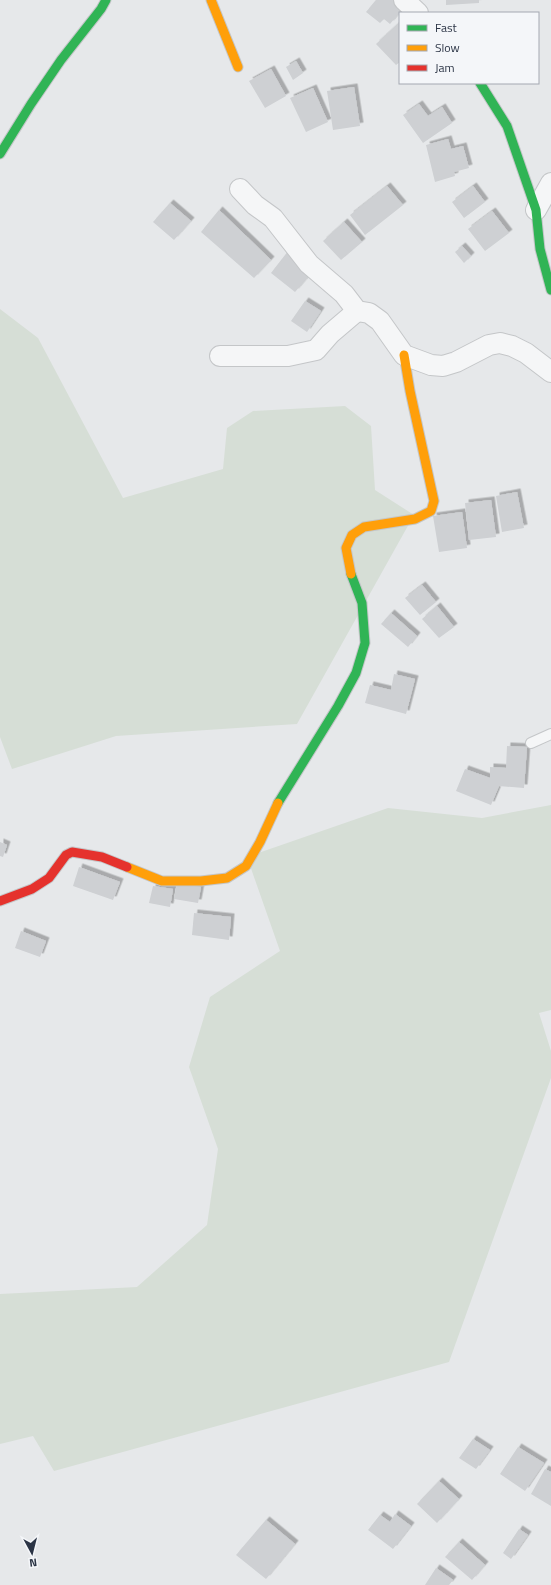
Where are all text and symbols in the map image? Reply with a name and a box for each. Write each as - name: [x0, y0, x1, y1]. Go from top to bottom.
- legend: [399, 12, 539, 84]
- text: Fast: [435, 18, 458, 37]
- text: Slow: [435, 38, 460, 57]
- text: Jam: [435, 58, 455, 77]
- north arrow: [12, 1533, 52, 1573]
- text: N: [28, 1555, 38, 1571]

